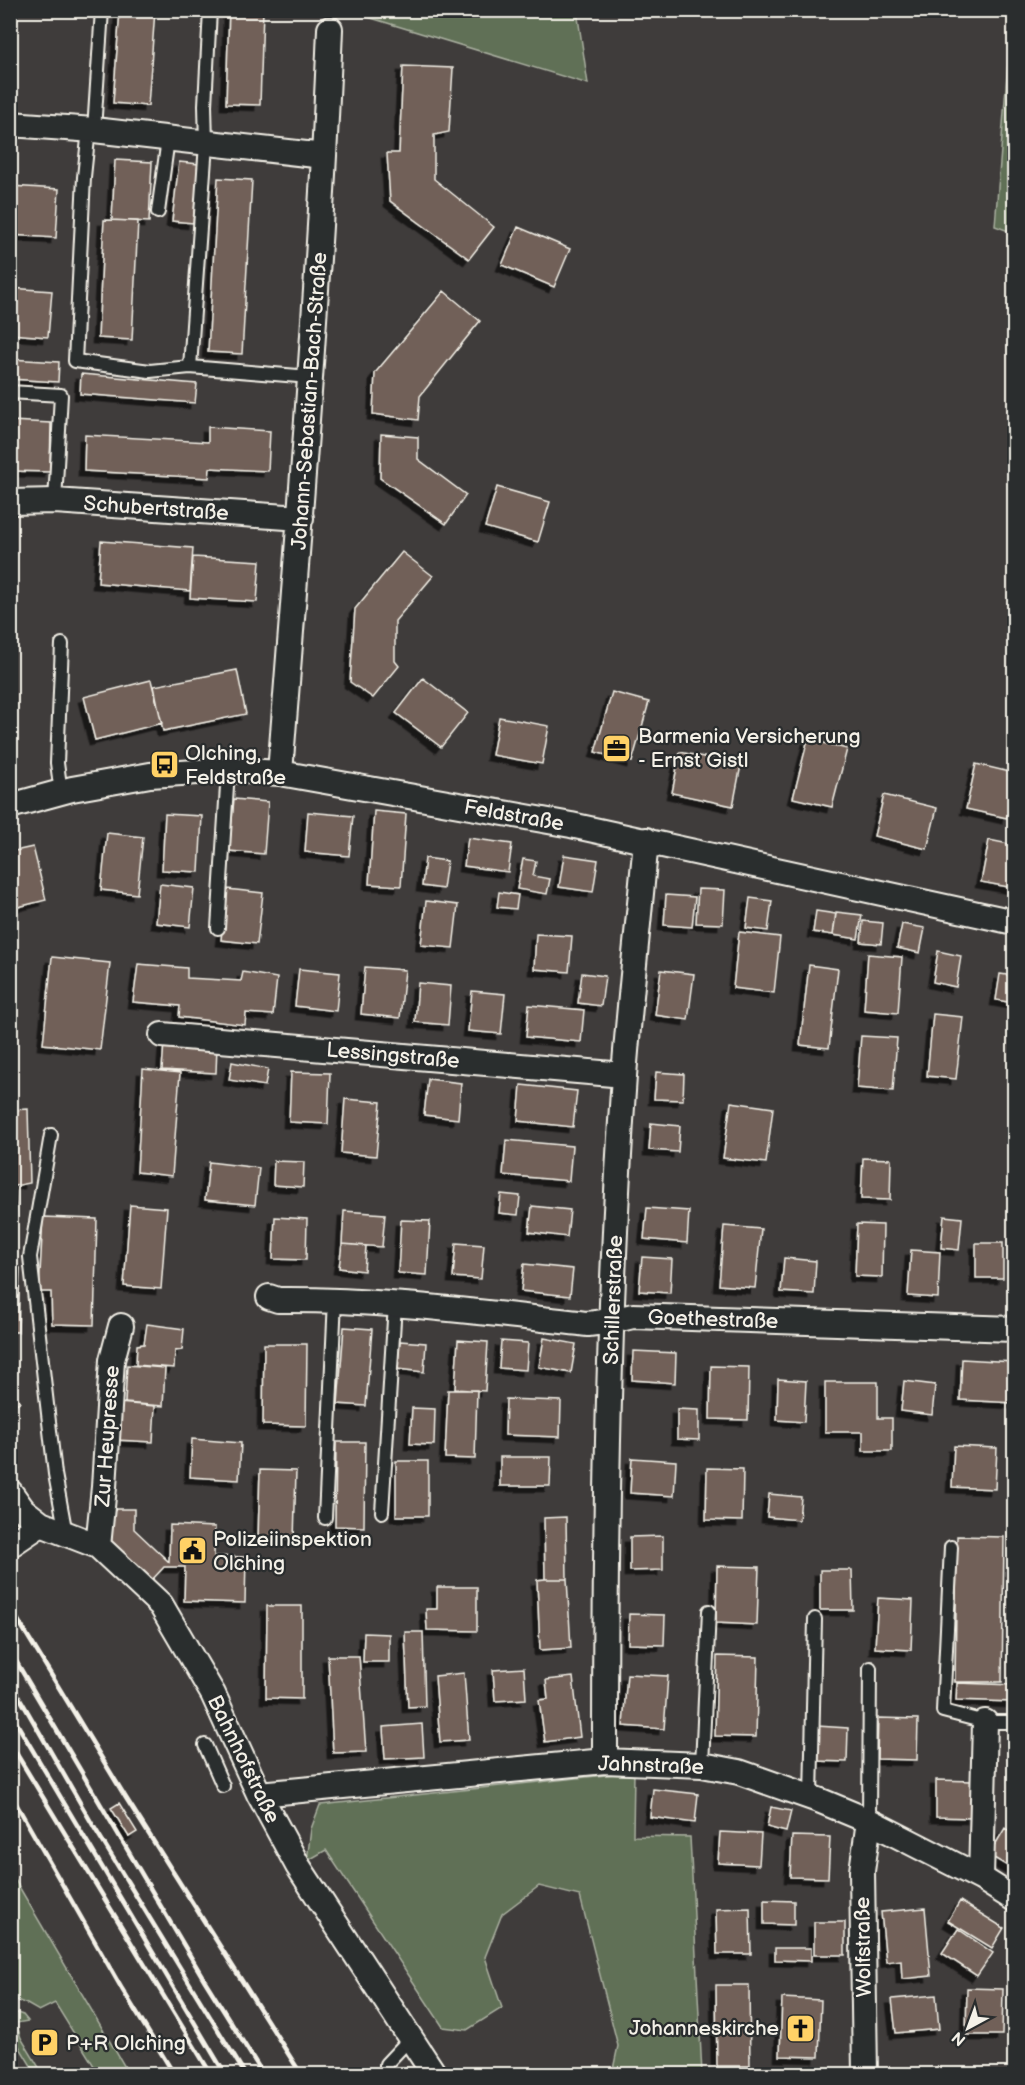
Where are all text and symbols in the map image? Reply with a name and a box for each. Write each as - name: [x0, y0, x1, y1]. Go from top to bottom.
- street label: Johann-Sebastian-Bach-Straße: [287, 251, 332, 551]
- street label: Schubertstraße: [83, 491, 229, 526]
- place label: Barmenia Versicherung - Ernst Gistl: [638, 724, 861, 773]
- office icon: Barmenia Versicherung - Ernst Gistl: [601, 732, 633, 764]
- place label: Olching, Feldstraße: [185, 741, 286, 790]
- bus stop icon: Olching, Feldstraße: [148, 749, 180, 781]
- street label: Feldstraße: [462, 794, 566, 837]
- street label: Lessingstraße: [325, 1037, 461, 1074]
- street label: Schillerstraße: [599, 1235, 628, 1365]
- street label: Goethestraße: [647, 1305, 779, 1334]
- street label: Zur Heupresse: [90, 1364, 125, 1509]
- place label: Polizeiinspektion Olching: [213, 1527, 372, 1576]
- public building icon: Polizeiinspektion Olching: [176, 1535, 208, 1567]
- street label: Bahnhofstraße: [202, 1691, 285, 1827]
- street label: Jahnstraße: [598, 1751, 704, 1780]
- street label: Wolfstraße: [850, 1896, 877, 1997]
- north arrow: [938, 1998, 998, 2058]
- church icon: Johanneskirche: [784, 2012, 816, 2044]
- place label: Johanneskirche: [629, 2016, 779, 2041]
- parking icon: P+R Olching: [29, 2027, 61, 2059]
- text: N: [948, 2027, 970, 2049]
- place label: P+R Olching: [66, 2031, 186, 2056]

